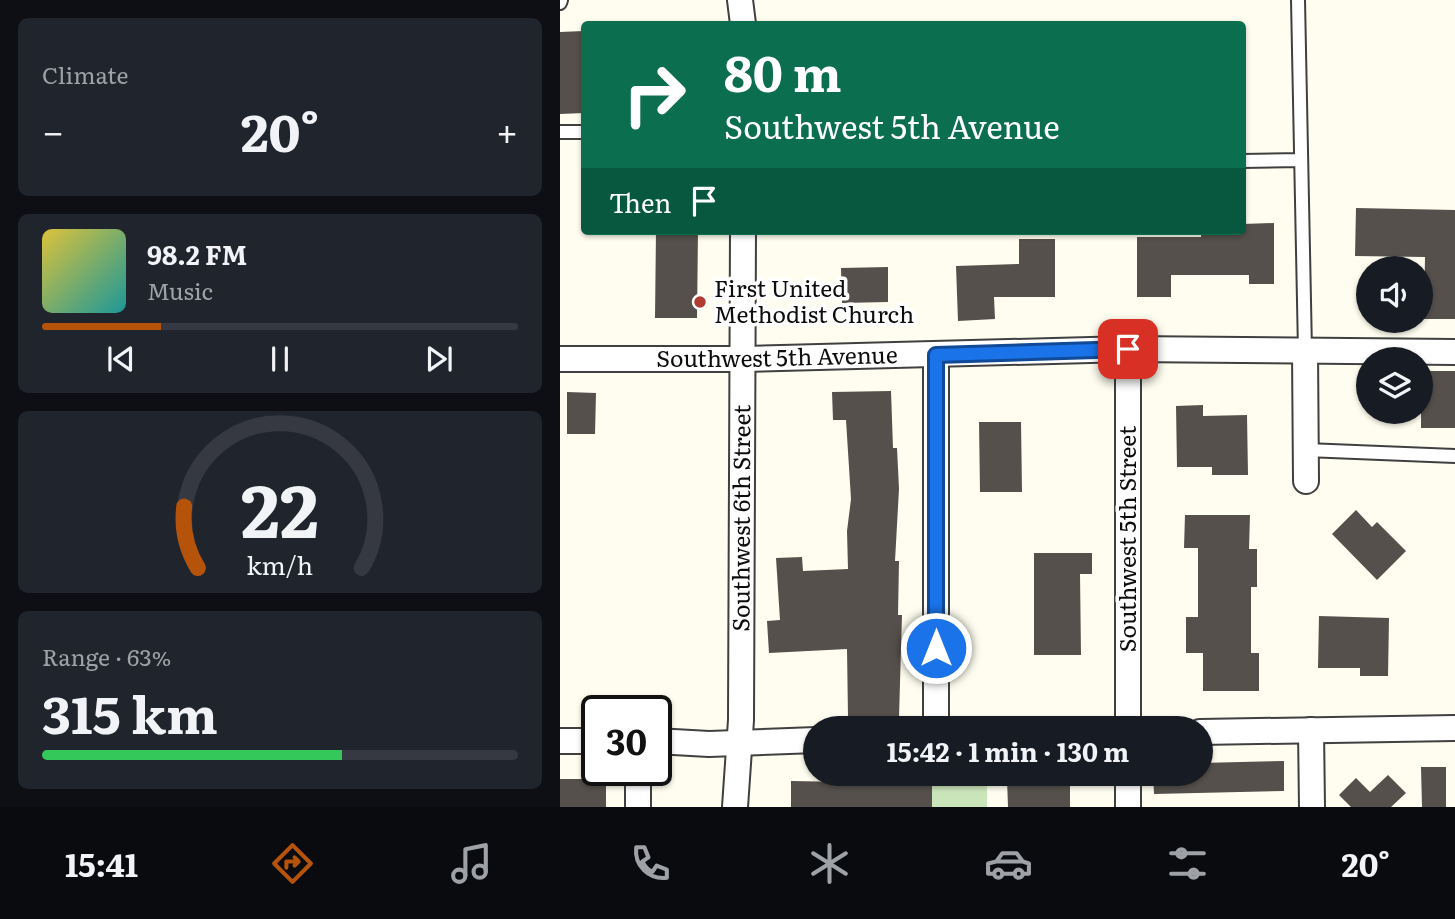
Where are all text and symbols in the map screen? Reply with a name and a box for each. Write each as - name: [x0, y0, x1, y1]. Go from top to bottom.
- text: 80 m: [724, 34, 842, 107]
- icon: right: [609, 49, 700, 140]
- text: Climate: [42, 57, 128, 91]
- text: 20°: [241, 91, 319, 168]
- text: −: [42, 101, 64, 158]
- text: +: [496, 101, 518, 158]
- text: Southwest 5th Avenue: [724, 101, 1060, 149]
- text: Then: [609, 182, 671, 221]
- icon: arrive: [685, 182, 723, 220]
- text: 98.2 FM: [147, 234, 247, 273]
- map controls: [1356, 256, 1433, 424]
- button: sound: [1356, 256, 1433, 333]
- place label: First United Methodist Church: [714, 270, 914, 330]
- text: Music: [147, 273, 213, 307]
- marker: First United Methodist Church: [692, 294, 708, 310]
- pin: [1098, 319, 1158, 379]
- icon: arrive: [1109, 330, 1147, 368]
- street label: Southwest 5th Avenue: [656, 336, 898, 374]
- icon: previous: [102, 340, 140, 378]
- icon: pause: [261, 340, 299, 378]
- icon: next: [420, 340, 458, 378]
- button: layers: [1356, 347, 1433, 424]
- street label: Southwest 6th Street: [722, 404, 757, 632]
- street label: Southwest 5th Street: [1109, 425, 1143, 652]
- text: 22: [241, 452, 319, 560]
- text: km/h: [247, 545, 313, 582]
- position arrow: [899, 611, 973, 685]
- text: Range · 63%: [42, 639, 171, 673]
- text: 315 km: [42, 673, 218, 750]
- speed limit sign: 30: [581, 695, 672, 786]
- text: 15:42 · 1 min · 130 m: [887, 731, 1129, 770]
- text: 15:41: [65, 839, 138, 887]
- icon: directions: [268, 839, 317, 888]
- icon: music: [447, 839, 496, 888]
- icon: phone: [626, 839, 675, 888]
- icon: climate: [805, 839, 854, 888]
- icon: car: [984, 839, 1033, 888]
- icon: filters: [1163, 839, 1212, 888]
- text: 20°: [1342, 839, 1390, 887]

